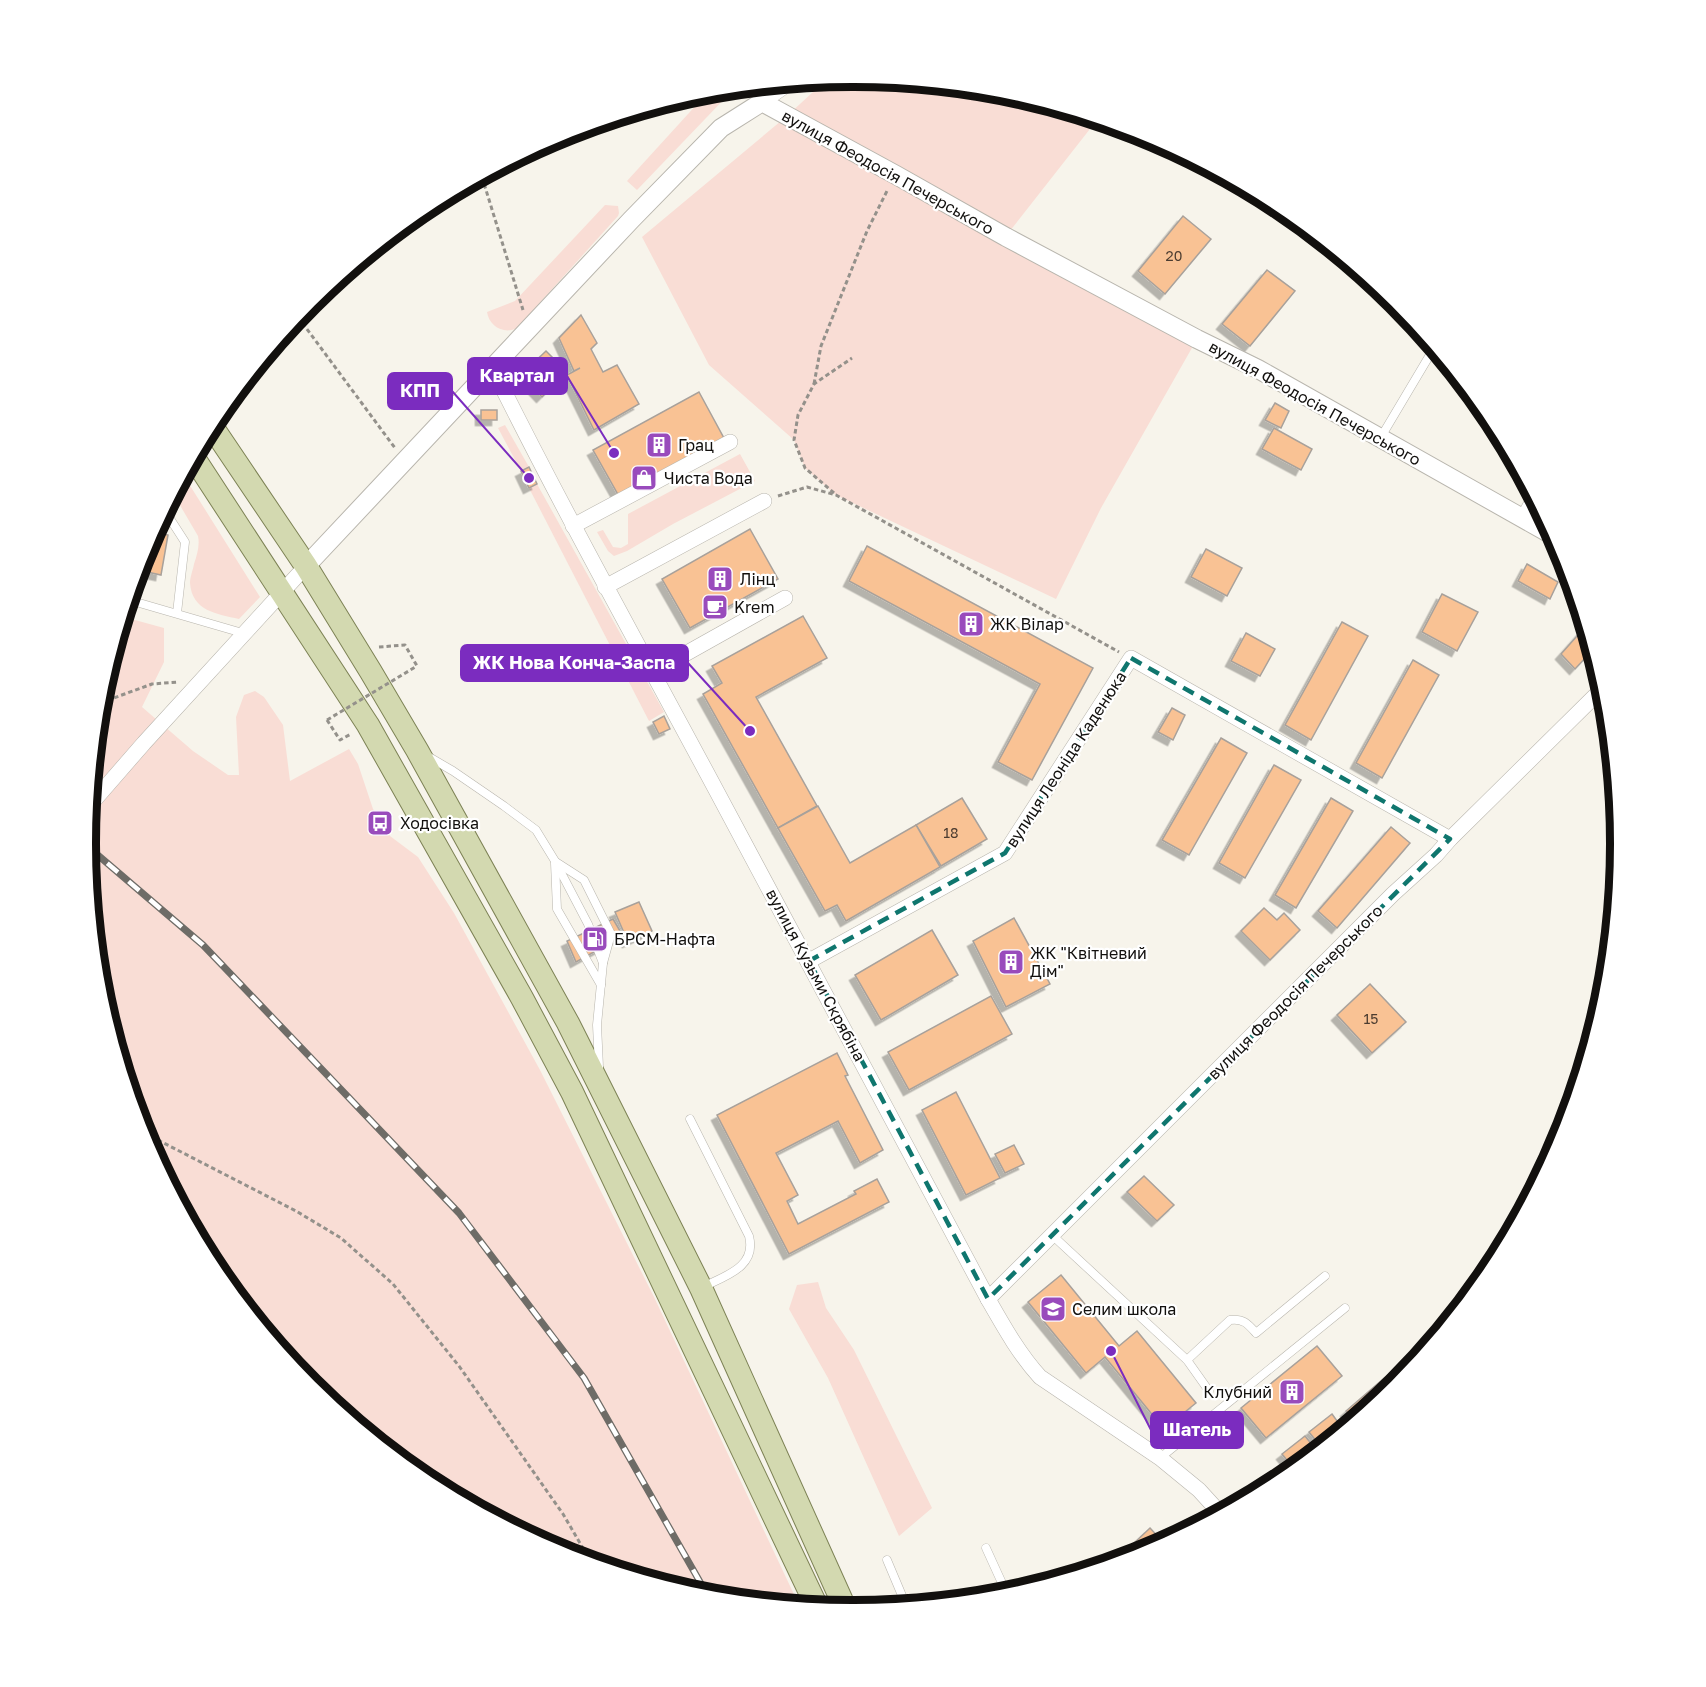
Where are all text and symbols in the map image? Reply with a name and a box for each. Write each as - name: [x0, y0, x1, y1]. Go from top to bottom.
- street label: вулиця Феодосія Печерського: [779, 105, 997, 239]
- house number: 20: [1166, 247, 1182, 264]
- street label: вулиця Феодосія Печерського: [1206, 336, 1424, 470]
- callout: Квартал: [468, 358, 567, 394]
- text: Квартал: [479, 364, 555, 386]
- callout: КПП: [388, 373, 452, 409]
- text: КПП: [400, 379, 440, 401]
- building icon: Грац: [644, 430, 674, 460]
- place label: Грац: [678, 435, 714, 455]
- shop icon: Чиста Вода: [629, 463, 659, 493]
- place label: Чиста Вода: [664, 468, 753, 488]
- building icon: Лінц: [705, 564, 735, 594]
- place label: Лінц: [740, 569, 775, 589]
- cafe icon: Krem: [700, 592, 730, 622]
- place label: Krem: [734, 597, 775, 617]
- building icon: ЖК Вілар: [956, 609, 986, 639]
- place label: ЖК Вілар: [990, 614, 1064, 634]
- callout: ЖК Нова Конча-Заспа: [461, 645, 688, 681]
- text: ЖК Нова Конча-Заспа: [473, 651, 675, 673]
- street label: вулиця Леоніда Каденюка: [1001, 667, 1131, 851]
- bus stop icon: Ходосівка: [365, 808, 395, 838]
- place label: Ходосівка: [400, 813, 479, 833]
- house number: 18: [943, 824, 959, 841]
- street label: вулиця Кузьми Скрябіна: [762, 885, 870, 1065]
- street label: вулиця Феодосія Печерського: [1203, 900, 1387, 1084]
- fuel station icon: БРСМ-Нафта: [580, 924, 610, 954]
- place label: БРСМ-Нафта: [614, 929, 715, 949]
- place label: ЖК "Квітневий Дім": [1030, 943, 1147, 981]
- building icon: ЖК "Квітневий Дім": [996, 947, 1026, 977]
- house number: 15: [1364, 1010, 1378, 1027]
- school or university icon: Селим школа: [1038, 1294, 1068, 1324]
- place label: Селим школа: [1072, 1299, 1176, 1319]
- building icon: Клубний: [1277, 1377, 1307, 1407]
- place label: Клубний: [1203, 1382, 1272, 1402]
- callout: Шатель: [1151, 1412, 1243, 1448]
- text: Шатель: [1163, 1418, 1231, 1440]

